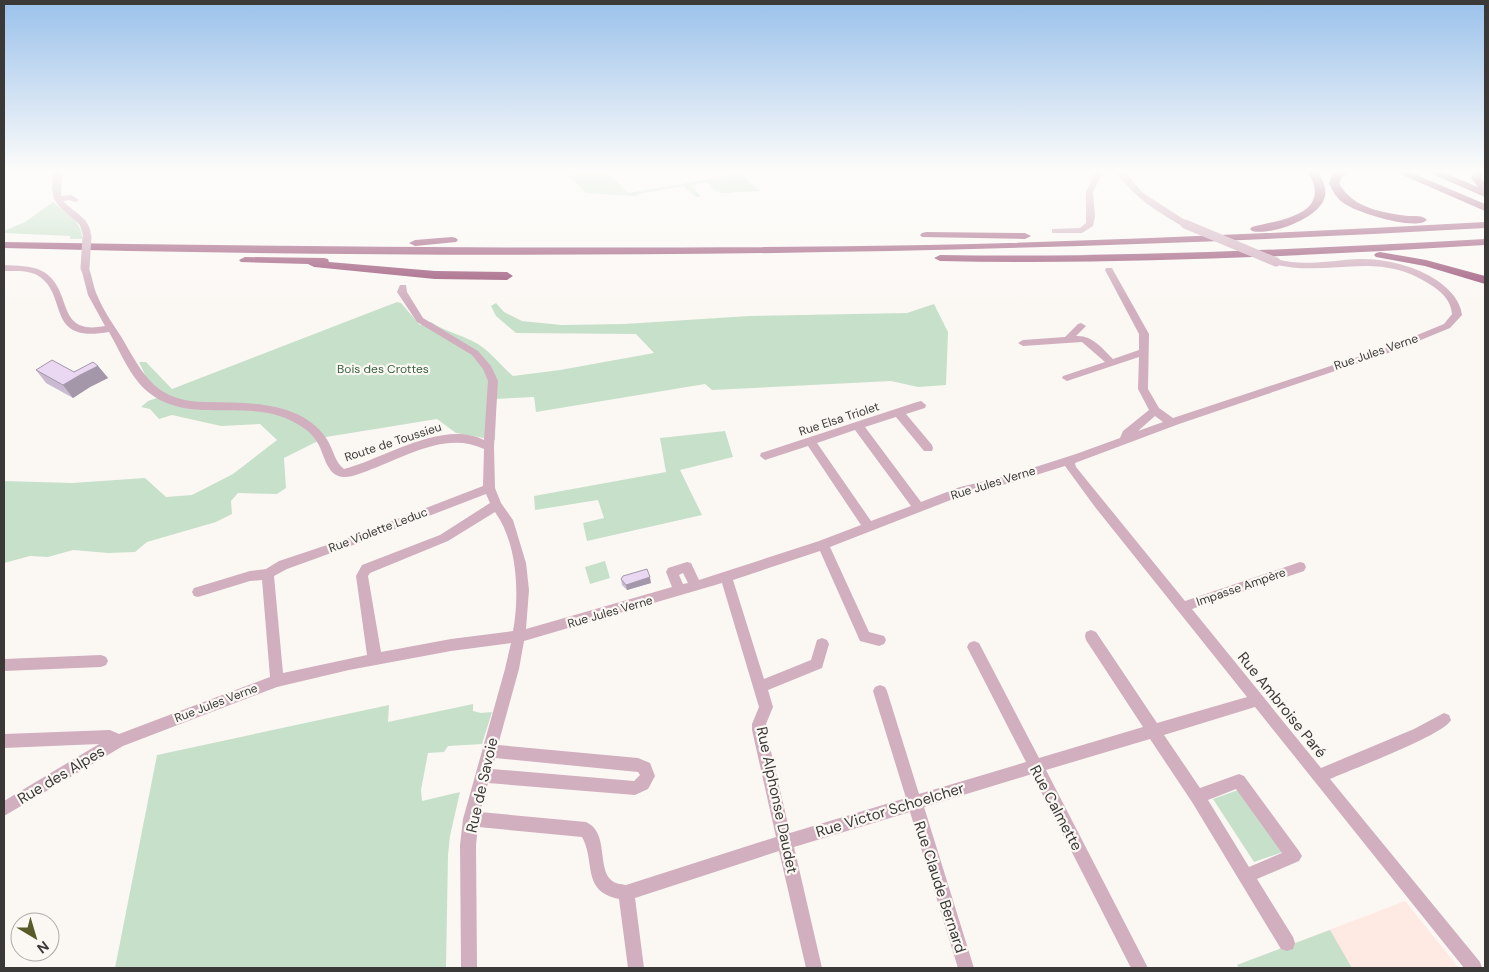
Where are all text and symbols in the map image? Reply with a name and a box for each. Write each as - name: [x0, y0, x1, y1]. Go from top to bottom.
- street label: Rue Jules Verne: [1332, 330, 1420, 374]
- park label: Bois des Crottes: [337, 361, 429, 377]
- street label: Rue Elsa Triolet: [797, 398, 882, 440]
- street label: Route de Toussieu: [342, 419, 444, 465]
- street label: Rue Jules Verne: [949, 462, 1037, 503]
- street label: Rue Violette Leduc: [326, 504, 430, 556]
- street label: Impasse Ampère: [1194, 564, 1288, 610]
- street label: Rue Jules Verne: [566, 592, 655, 632]
- street label: Rue Ambroise Paré: [1233, 648, 1331, 762]
- street label: Rue Jules Verne: [172, 680, 260, 726]
- street label: Rue Alphonse Daudet: [752, 725, 802, 875]
- street label: Rue de Savoie: [461, 735, 503, 835]
- street label: Rue des Alpes: [14, 741, 108, 809]
- street label: Rue Calmette: [1025, 762, 1087, 854]
- street label: Rue Victor Schoelcher: [813, 778, 967, 842]
- street label: Rue Claude Bernard: [909, 819, 971, 955]
- north arrow: [10, 912, 60, 962]
- text: N: [33, 937, 53, 957]

